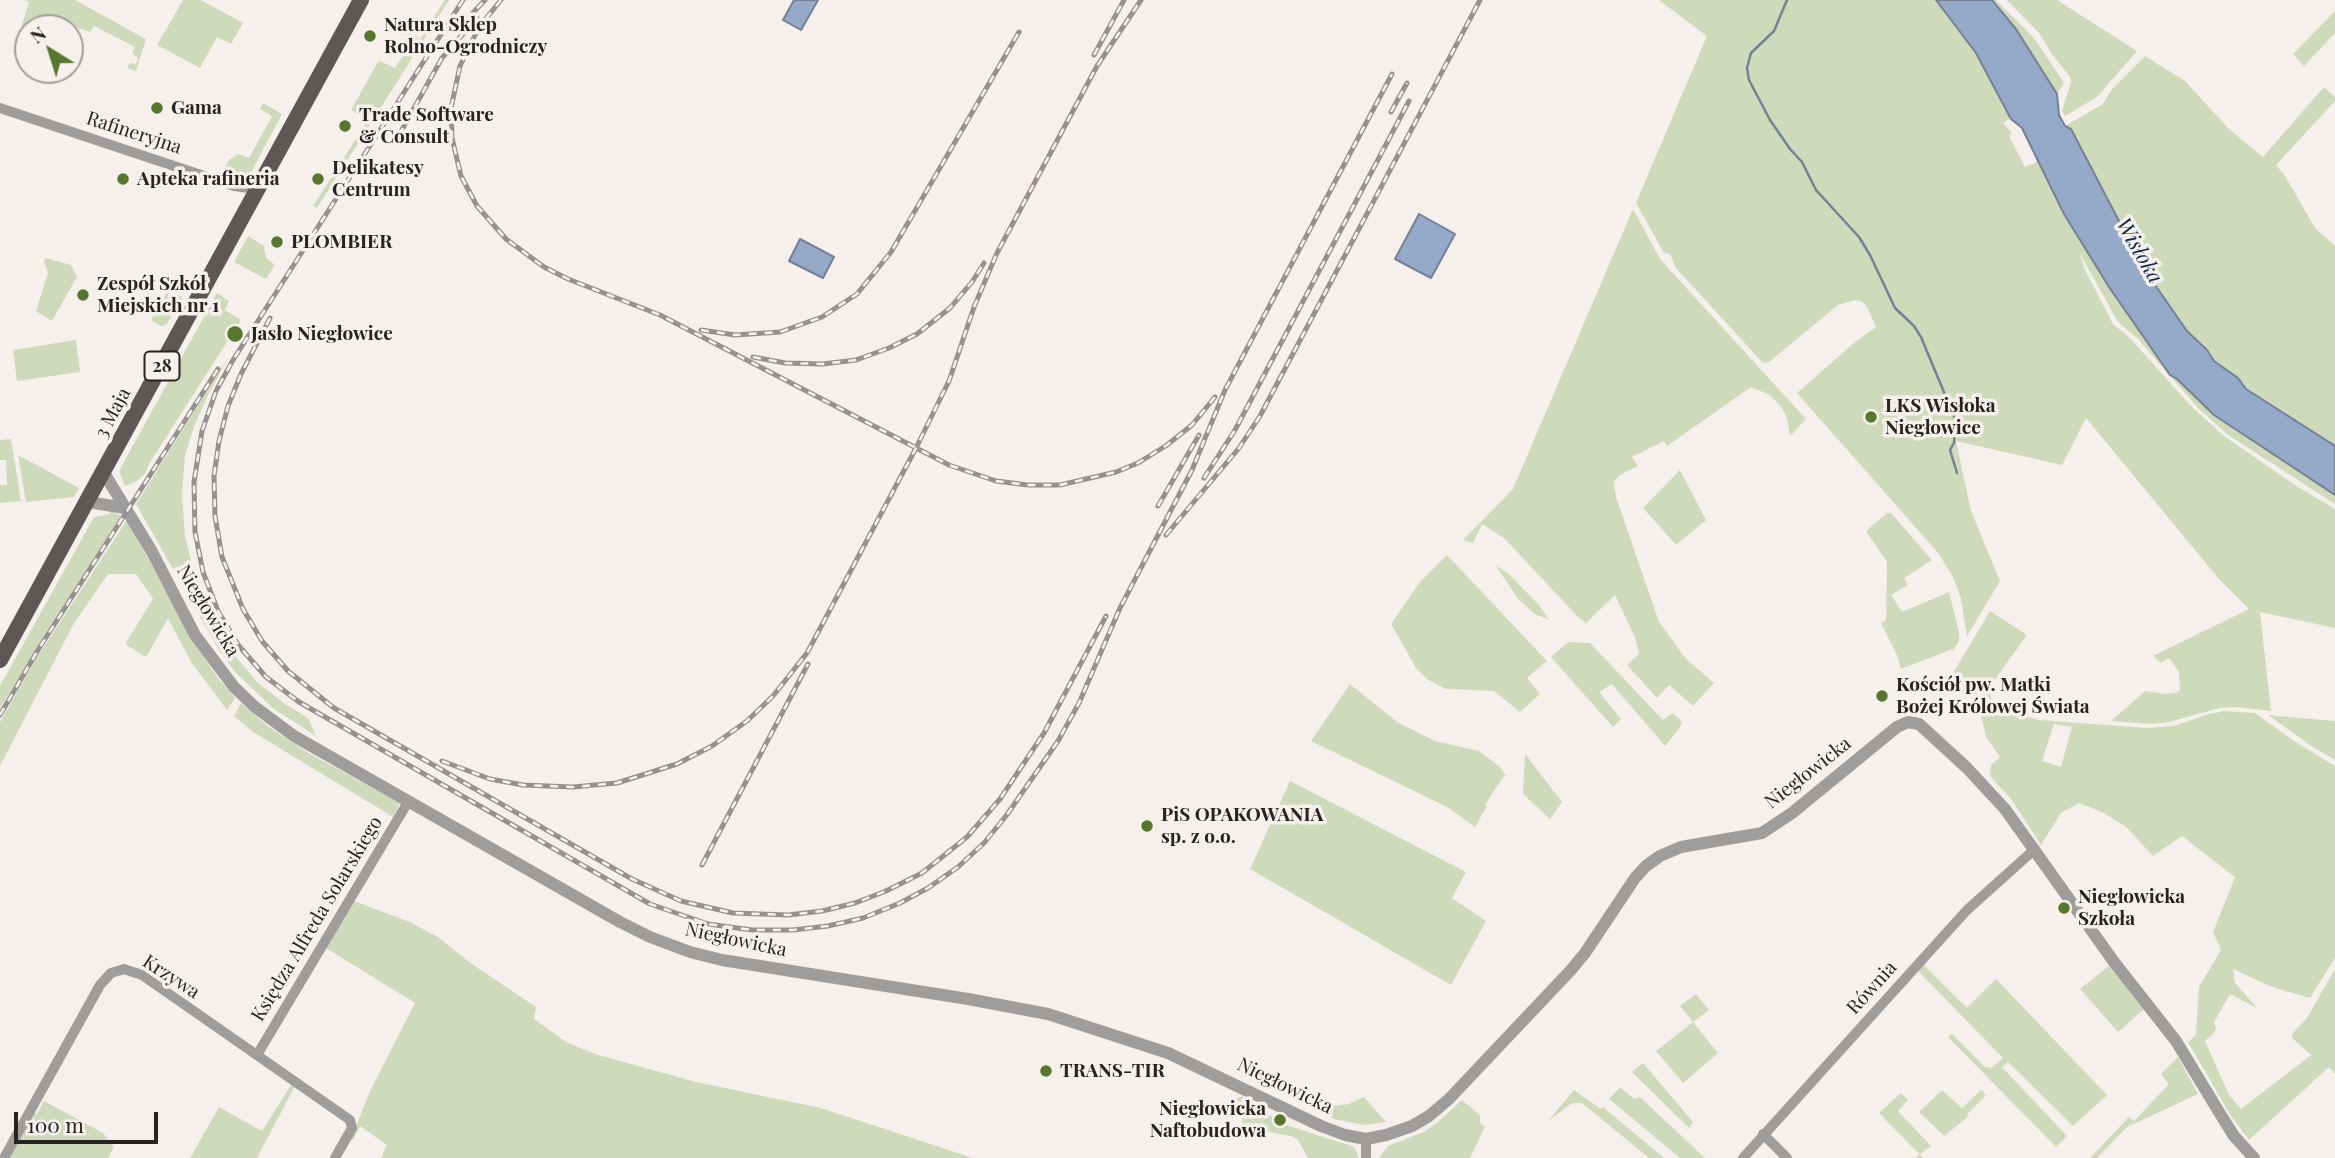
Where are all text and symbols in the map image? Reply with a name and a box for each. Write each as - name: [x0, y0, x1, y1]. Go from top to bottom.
- north arrow: [14, 14, 84, 84]
- place label: Natura Sklep Rolno-Ogrodniczy: [384, 14, 547, 58]
- text: N: [24, 20, 51, 48]
- marker: Natura Sklep Rolno-Ogrodniczy: [362, 28, 378, 44]
- place label: Gama: [171, 97, 222, 119]
- marker: Gama: [149, 100, 165, 116]
- place label: Trade Software & Consult: [359, 104, 494, 148]
- street label: Rafineryjna: [84, 107, 184, 159]
- marker: Trade Software & Consult: [337, 118, 353, 134]
- place label: Delikatesy Centrum: [332, 157, 424, 201]
- place label: Apteka rafineria: [137, 168, 280, 190]
- marker: Apteka rafineria: [115, 171, 131, 187]
- marker: Delikatesy Centrum: [310, 171, 326, 187]
- water label: Wisłoka: [2110, 214, 2168, 288]
- place label: PLOMBIER: [291, 231, 392, 253]
- marker: PLOMBIER: [269, 234, 285, 250]
- place label: Zespół Szkół Miejskich nr 1: [97, 273, 219, 317]
- marker: Zespół Szkół Miejskich nr 1: [75, 287, 91, 303]
- place label: Jasło Niegłowice: [251, 323, 393, 345]
- marker: Jasło Niegłowice: [225, 324, 245, 344]
- road number: 28: [144, 352, 180, 380]
- street label: 3 Maja: [90, 384, 136, 442]
- place label: LKS Wisłoka Niegłowice: [1885, 395, 1995, 439]
- marker: LKS Wisłoka Niegłowice: [1863, 409, 1879, 425]
- street label: Niegłowicka: [172, 561, 244, 661]
- place label: Kościół pw. Matki Bożej Królowej Świata: [1896, 674, 2090, 718]
- marker: Kościół pw. Matki Bożej Królowej Świata: [1874, 688, 1890, 704]
- street label: Niegłowicka: [1760, 732, 1856, 814]
- place label: PiS OPAKOWANIA sp. z o.o.: [1161, 804, 1323, 848]
- street label: Księdza Alfreda Solarskiego: [247, 812, 387, 1026]
- marker: PiS OPAKOWANIA sp. z o.o.: [1139, 818, 1155, 834]
- place label: Niegłowicka Szkoła: [2078, 886, 2185, 930]
- marker: Niegłowicka Szkoła: [2056, 900, 2072, 916]
- street label: Niegłowicka: [683, 918, 789, 962]
- street label: Krzywa: [138, 950, 204, 1004]
- street label: Równia: [1842, 957, 1902, 1019]
- street label: Niegłowicka: [1234, 1053, 1336, 1119]
- place label: TRANS-TIR: [1060, 1060, 1165, 1082]
- marker: TRANS-TIR: [1038, 1063, 1054, 1079]
- scale bar: [18, 1098, 161, 1142]
- place label: Niegłowicka Naftobudowa: [1150, 1098, 1266, 1142]
- text: 100 m: [27, 1110, 84, 1138]
- marker: Niegłowicka Naftobudowa: [1272, 1112, 1288, 1128]

